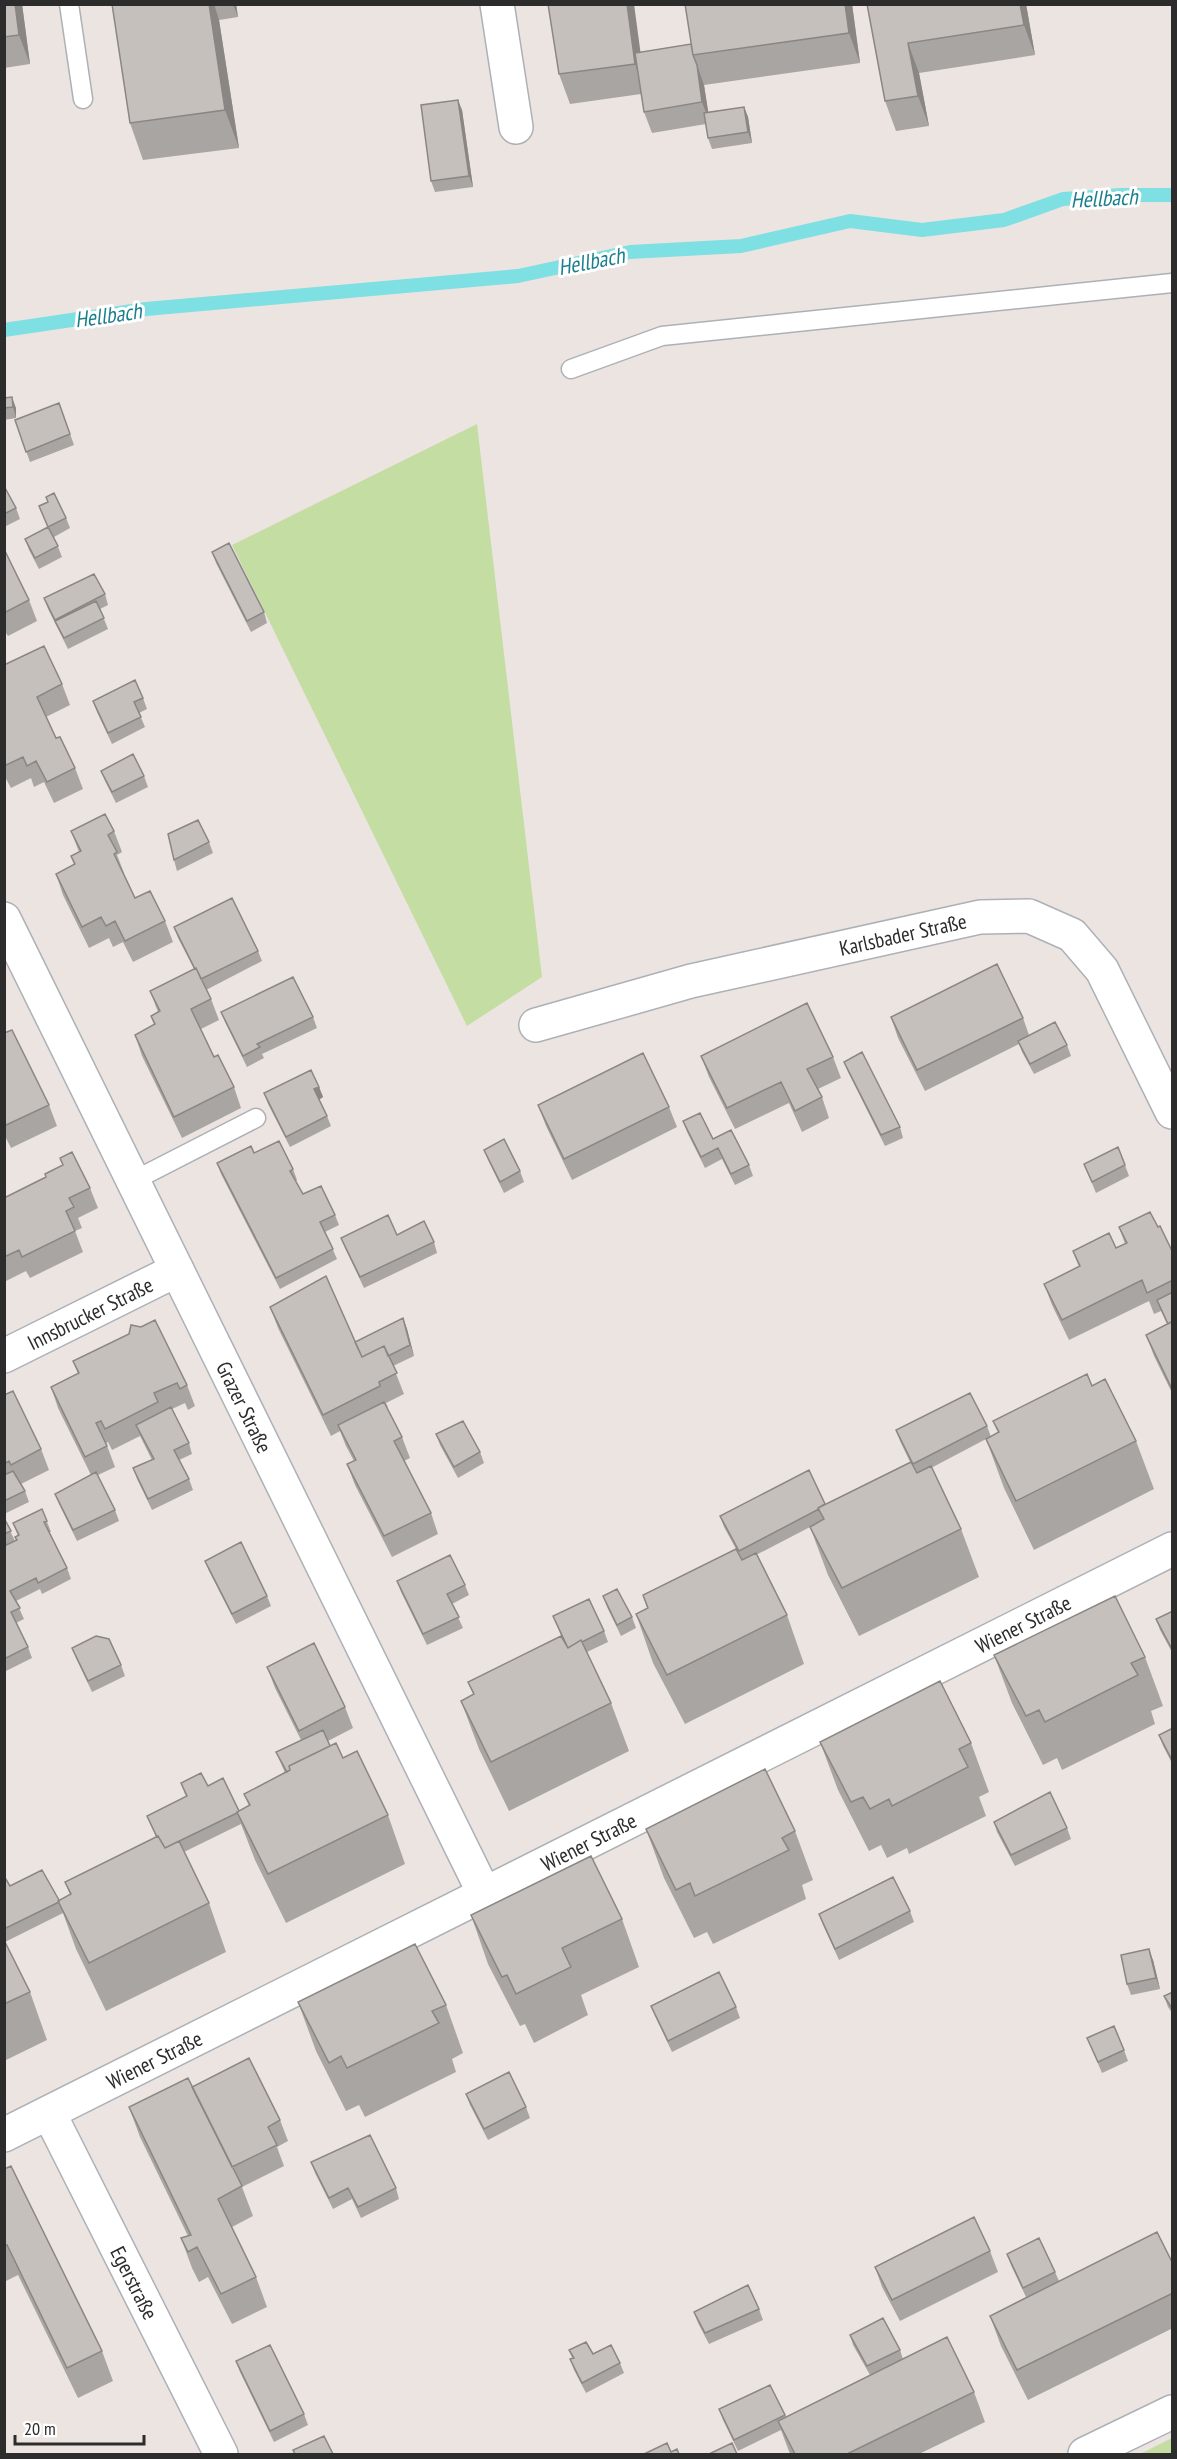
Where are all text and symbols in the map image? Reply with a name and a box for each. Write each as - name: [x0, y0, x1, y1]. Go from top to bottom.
- water label: Hellbach: [1070, 182, 1139, 214]
- water label: Hellbach: [555, 241, 628, 281]
- water label: Hellbach: [73, 296, 144, 334]
- street label: Karlsbader Straße: [837, 907, 969, 961]
- street label: Innsbrucker Straße: [23, 1271, 157, 1356]
- street label: Grazer Straße: [211, 1357, 278, 1457]
- street label: Wiener Straße: [971, 1589, 1075, 1659]
- street label: Wiener Straße: [536, 1806, 641, 1877]
- street label: Wiener Straße: [102, 2024, 206, 2095]
- street label: Egerstraße: [105, 2241, 164, 2324]
- scale bar: [15, 2408, 144, 2446]
- text: 20 m: [24, 2417, 56, 2440]

